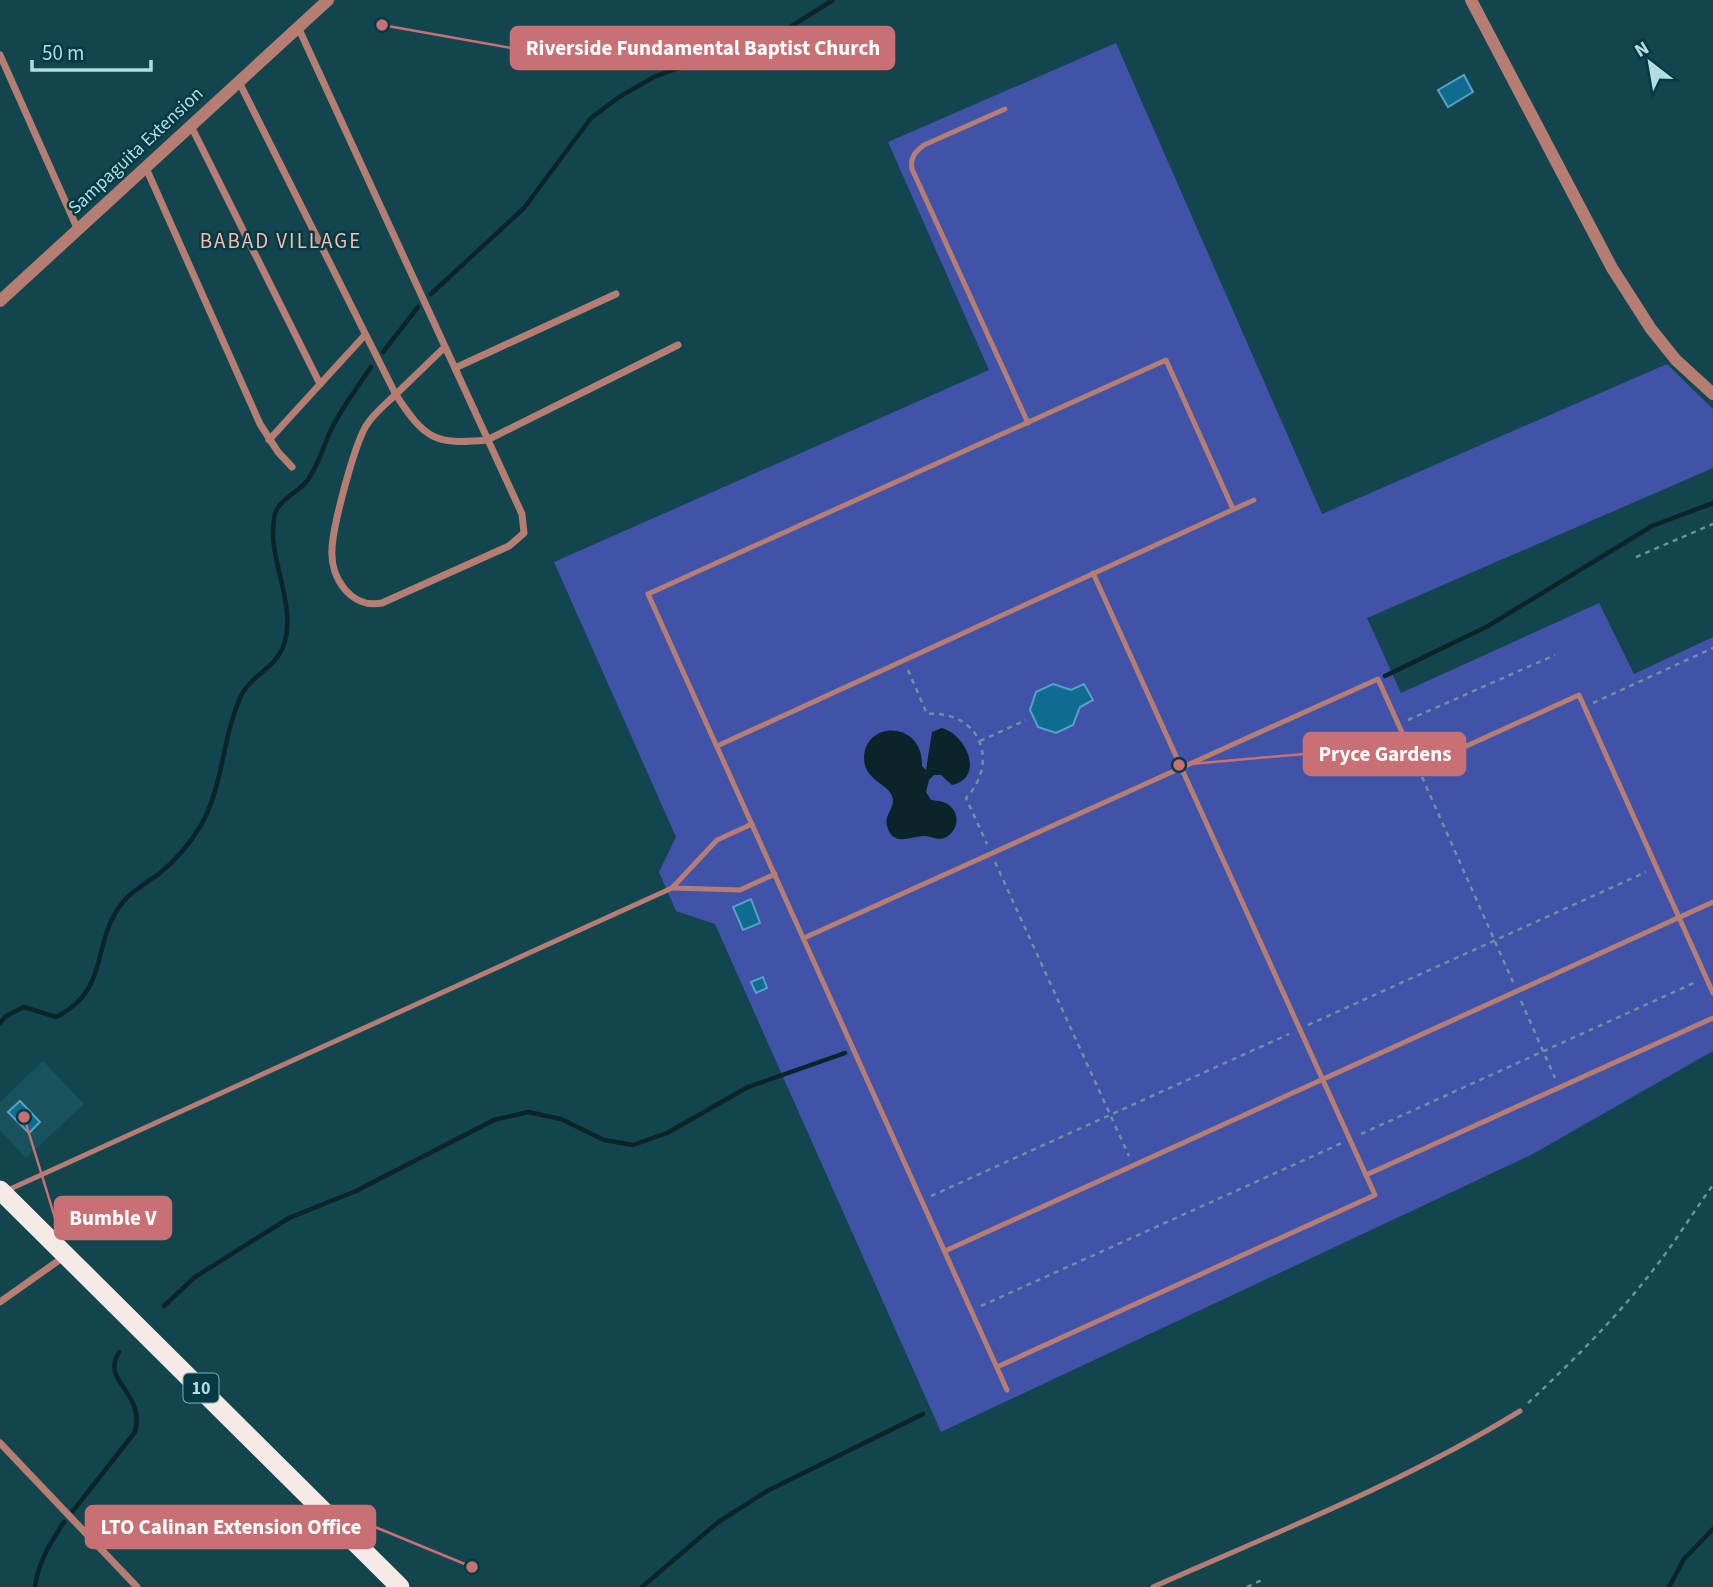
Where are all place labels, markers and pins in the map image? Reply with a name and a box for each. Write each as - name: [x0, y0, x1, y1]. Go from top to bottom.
- callout: Riverside Fundamental Baptist Church: [511, 27, 894, 69]
- callout: Pryce Gardens: [1304, 733, 1465, 775]
- callout: Bumble V: [55, 1197, 171, 1239]
- callout: LTO Calinan Extension Office: [86, 1506, 375, 1548]

